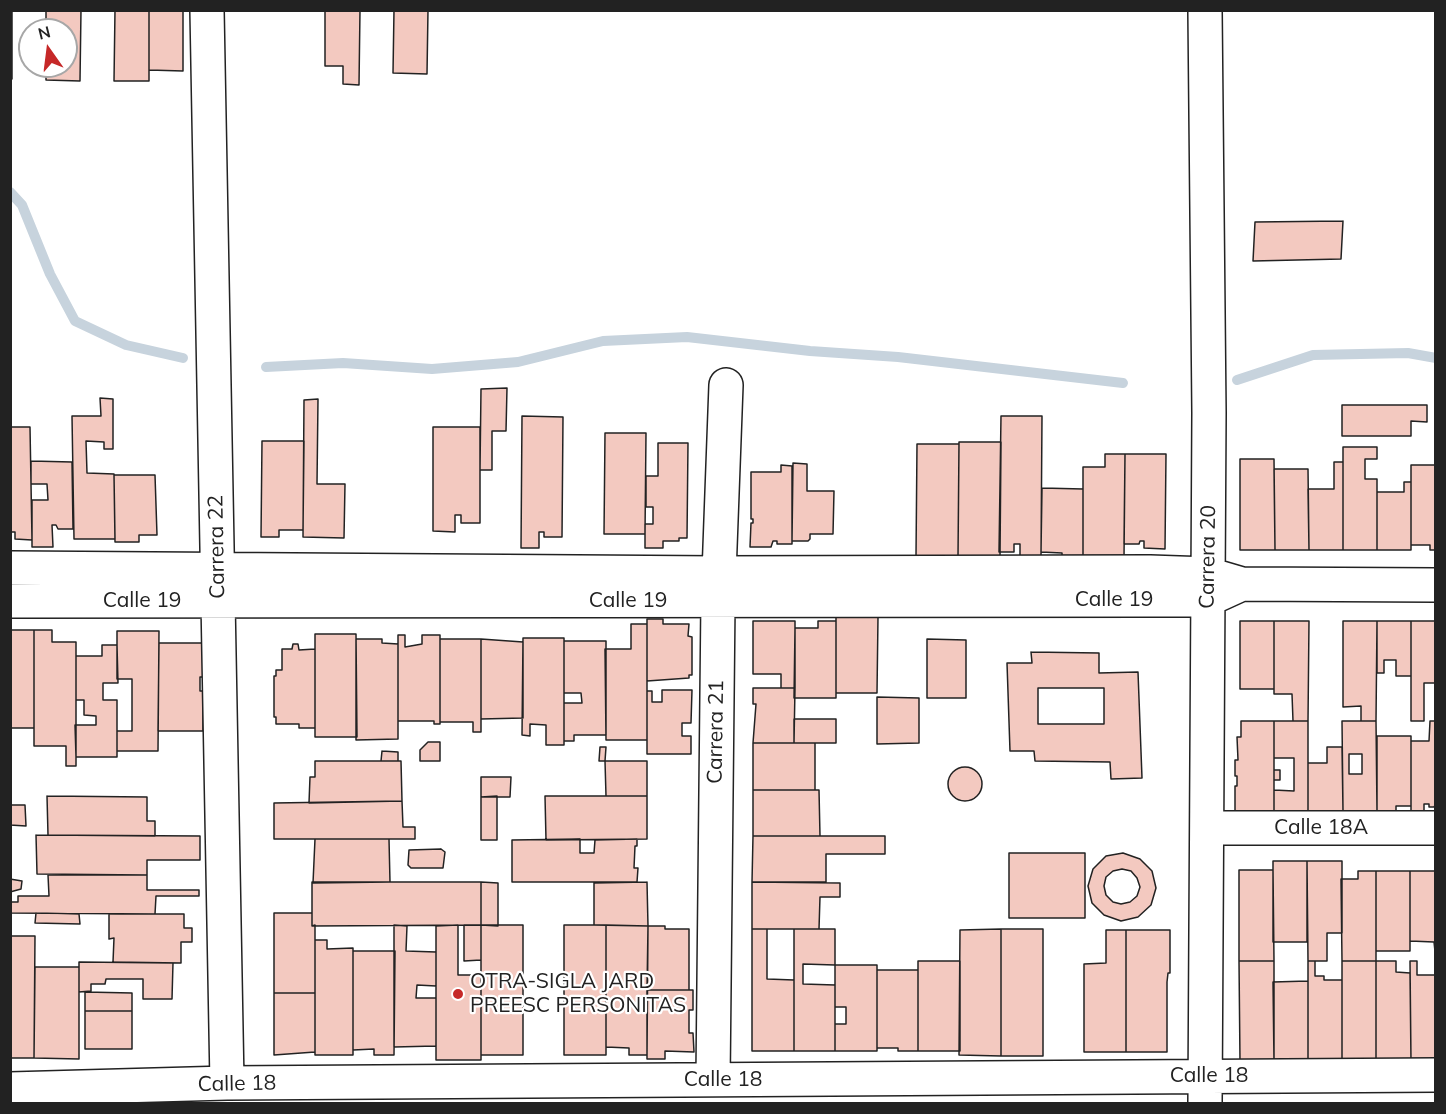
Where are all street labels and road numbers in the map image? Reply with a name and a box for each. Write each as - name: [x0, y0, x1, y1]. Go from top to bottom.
- street label: Carrera 22: [203, 495, 231, 599]
- street label: Carrera 20: [1194, 505, 1222, 609]
- street label: Calle 19: [1075, 587, 1153, 613]
- street label: Calle 19: [103, 588, 181, 614]
- street label: Calle 19: [589, 588, 667, 614]
- street label: Carrera 21: [702, 680, 730, 784]
- street label: Calle 18A: [1274, 815, 1368, 841]
- street label: Calle 18: [1170, 1063, 1248, 1089]
- street label: Calle 18: [684, 1067, 762, 1093]
- street label: Calle 18: [197, 1071, 277, 1097]

